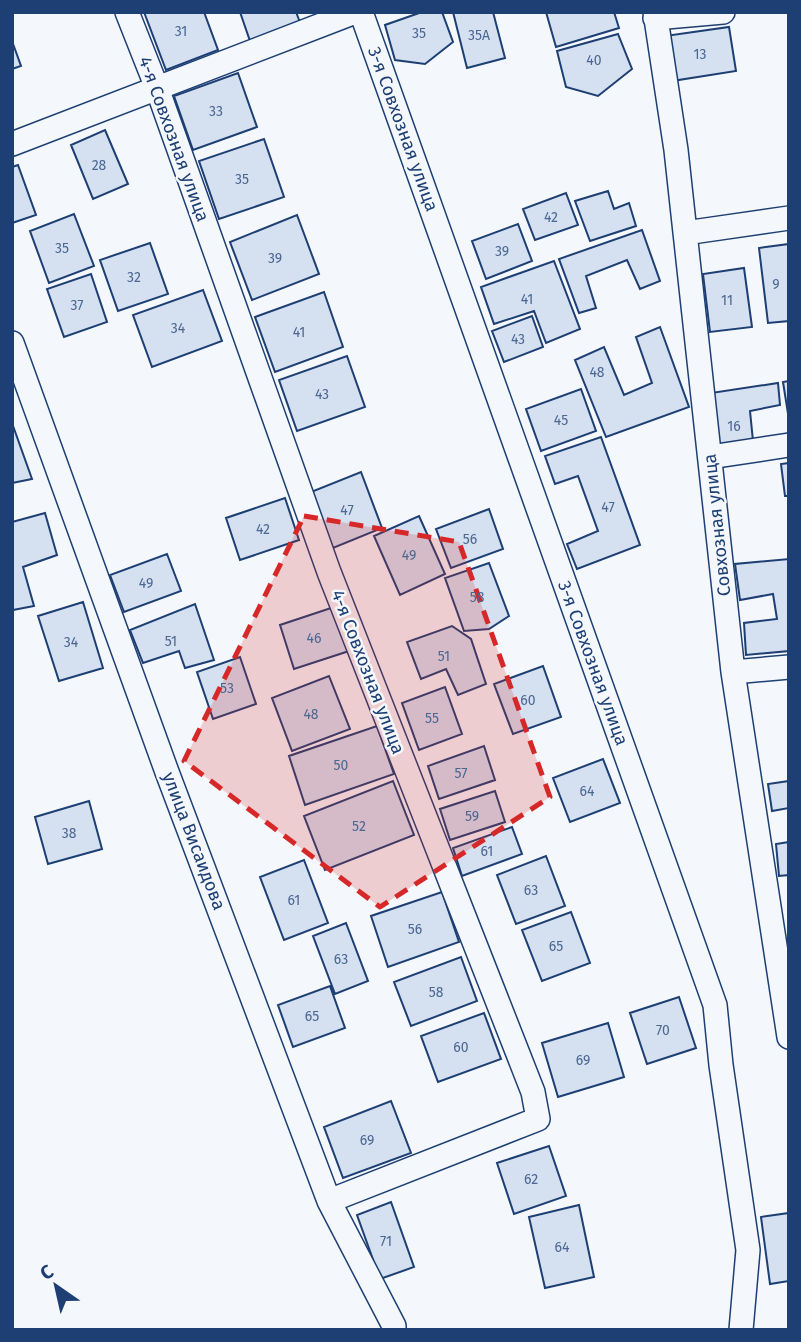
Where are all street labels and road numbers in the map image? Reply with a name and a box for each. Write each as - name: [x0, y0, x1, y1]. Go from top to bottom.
- street label: 3-я Совхозная улица: [363, 44, 443, 214]
- street label: 4-я Совхозная улица: [134, 53, 214, 225]
- street label: Совхозная улица: [699, 453, 735, 597]
- street label: 3-я Совхозная улица: [553, 578, 633, 748]
- street label: 4-я Совхозная улица: [326, 587, 410, 757]
- street label: улица Висаидова: [158, 769, 230, 913]

